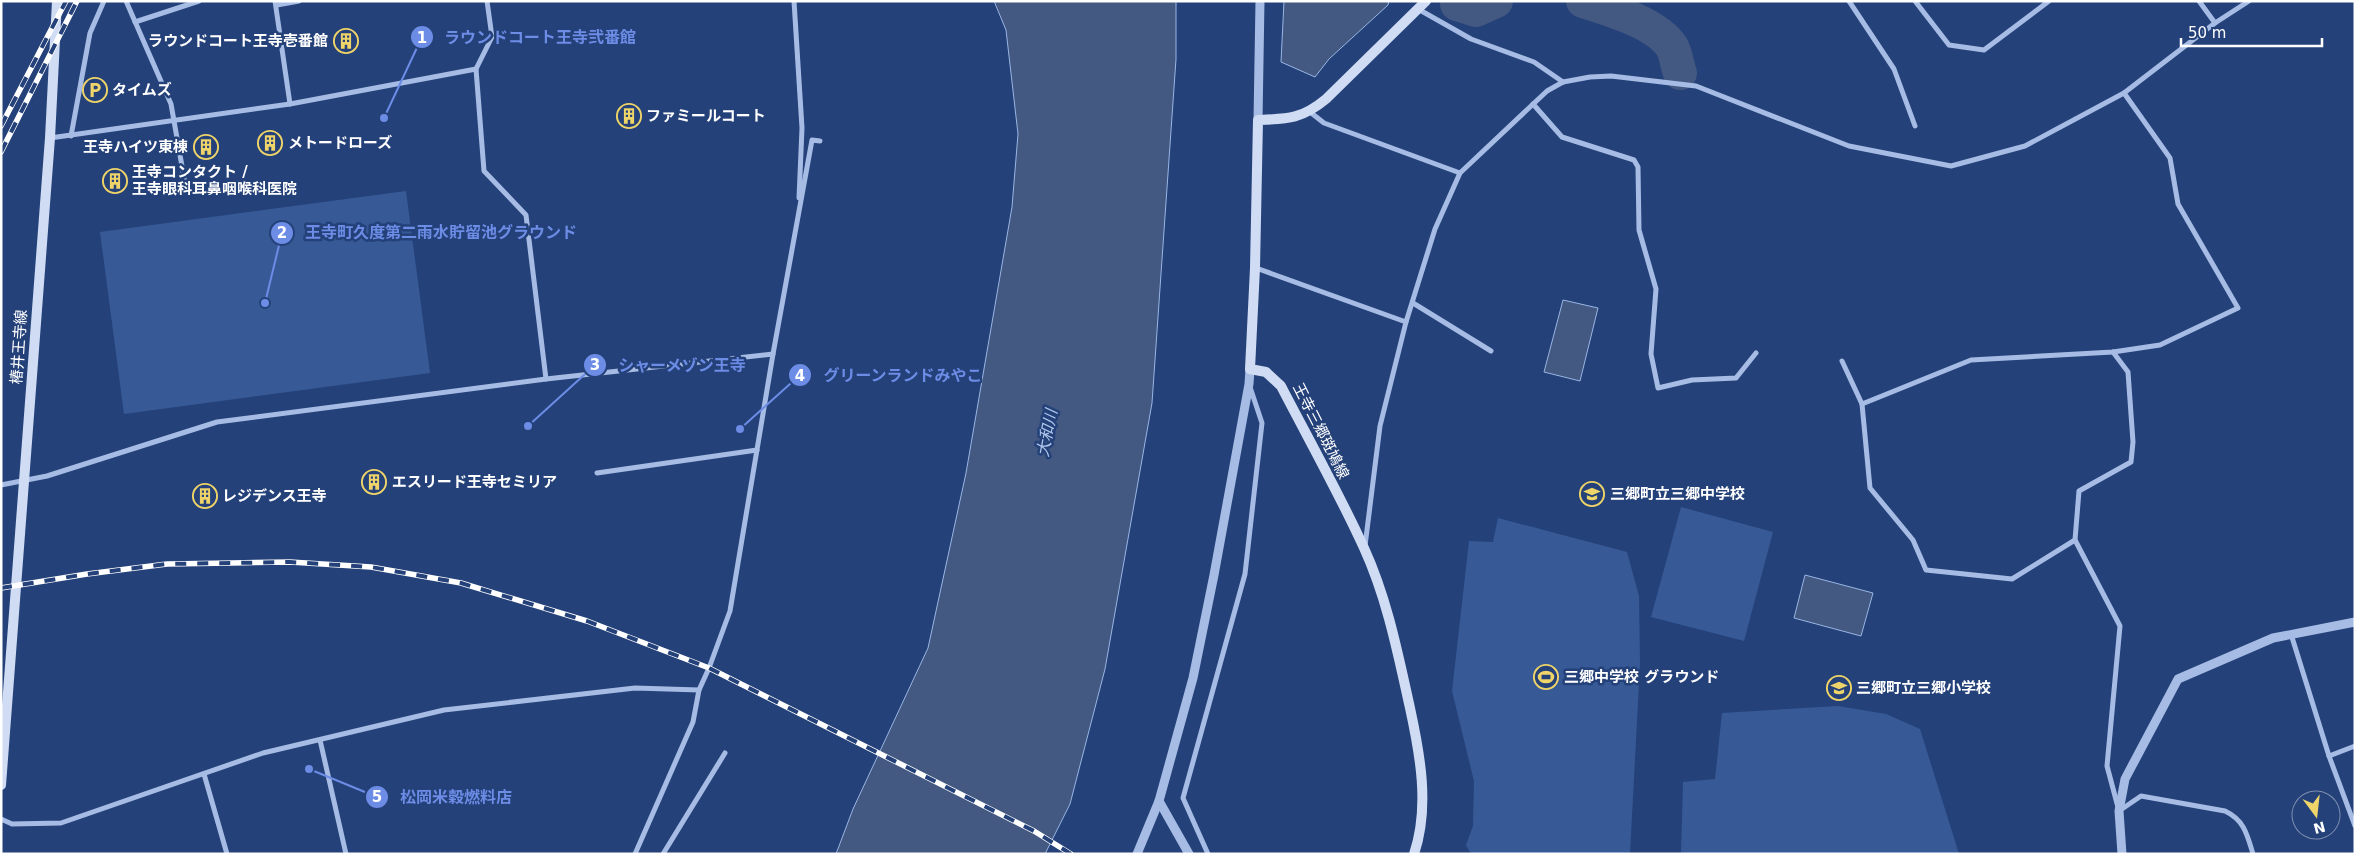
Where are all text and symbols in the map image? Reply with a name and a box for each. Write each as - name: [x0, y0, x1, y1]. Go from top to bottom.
- scale bar: [2181, 15, 2322, 47]
- callout: ラウンドコート王寺弐番館: [409, 22, 646, 53]
- text: 50 m: [2188, 24, 2226, 42]
- building icon: ラウンドコート王寺壱番館: [333, 28, 359, 54]
- text: ラウンドコート王寺弐番館: [444, 28, 636, 47]
- text: 1: [417, 29, 427, 47]
- place label: ラウンドコート王寺壱番館: [148, 32, 328, 50]
- parking icon: タイムズ: [82, 77, 108, 103]
- place label: タイムズ: [112, 81, 172, 99]
- building icon: ファミールコート: [616, 103, 642, 129]
- place label: ファミールコート: [646, 107, 766, 125]
- building icon: メトードローズ: [257, 130, 283, 156]
- building icon: 王寺ハイツ東棟: [193, 134, 219, 160]
- place label: メトードローズ: [288, 134, 392, 152]
- place label: 王寺ハイツ東棟: [83, 138, 188, 156]
- place label: 王寺コンタクト / 王寺眼科耳鼻咽喉科医院: [132, 163, 297, 198]
- building icon: 王寺コンタクト / 王寺眼科耳鼻咽喉科医院: [102, 168, 128, 194]
- callout: 王寺町久度第二雨水貯留池グラウンド: [270, 217, 587, 248]
- text: 王寺町久度第二雨水貯留池グラウンド: [305, 223, 577, 242]
- text: 2: [277, 224, 287, 242]
- street label: 椿井王寺線: [7, 309, 31, 385]
- callout: シャーメゾン王寺: [583, 349, 756, 380]
- text: 3: [590, 356, 600, 374]
- text: シャーメゾン王寺: [618, 356, 746, 375]
- callout: グリーンランドみやこ: [788, 360, 993, 391]
- text: グリーンランドみやこ: [823, 366, 983, 385]
- text: 4: [795, 367, 805, 385]
- street label: 王寺三郷斑鳩線: [1289, 380, 1353, 482]
- water label: 大和川: [1033, 406, 1061, 458]
- building icon: エスリード王寺セミリア: [361, 469, 387, 495]
- place label: エスリード王寺セミリア: [392, 473, 557, 491]
- school or university icon: 三郷町立三郷中学校: [1579, 481, 1605, 507]
- building icon: レジデンス王寺: [192, 483, 218, 509]
- place label: 三郷町立三郷中学校: [1610, 485, 1745, 503]
- place label: レジデンス王寺: [222, 487, 327, 505]
- sports icon: 三郷中学校 グラウンド: [1533, 664, 1559, 690]
- place label: 三郷中学校 グラウンド: [1564, 668, 1719, 686]
- school or university icon: 三郷町立三郷小学校: [1826, 675, 1852, 701]
- place label: 三郷町立三郷小学校: [1856, 679, 1991, 697]
- callout: 松岡米穀燃料店: [365, 781, 522, 812]
- text: 5: [372, 788, 382, 806]
- text: 松岡米穀燃料店: [400, 788, 512, 807]
- north arrow: [2291, 790, 2341, 840]
- text: N: [2312, 818, 2327, 837]

